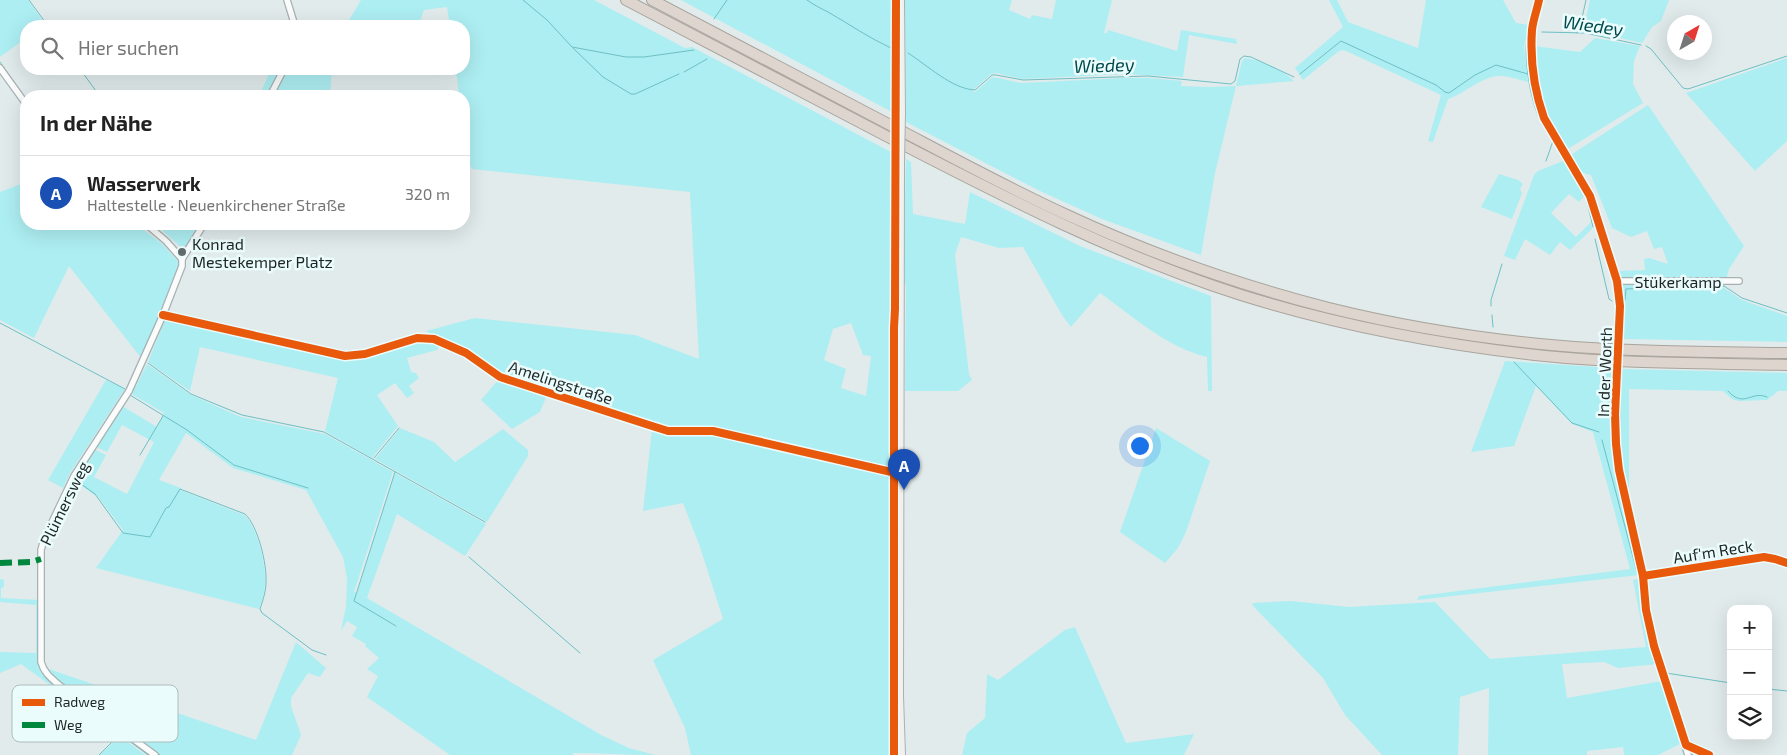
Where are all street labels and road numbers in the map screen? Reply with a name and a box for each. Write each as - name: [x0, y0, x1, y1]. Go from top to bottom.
- street label: Stükerkamp: [1634, 272, 1722, 291]
- street label: In der Worth: [1593, 327, 1615, 417]
- street label: Amelingstraße: [507, 356, 615, 408]
- street label: Plümersweg: [35, 458, 93, 548]
- street label: Auf'm Reck: [1672, 535, 1754, 567]

